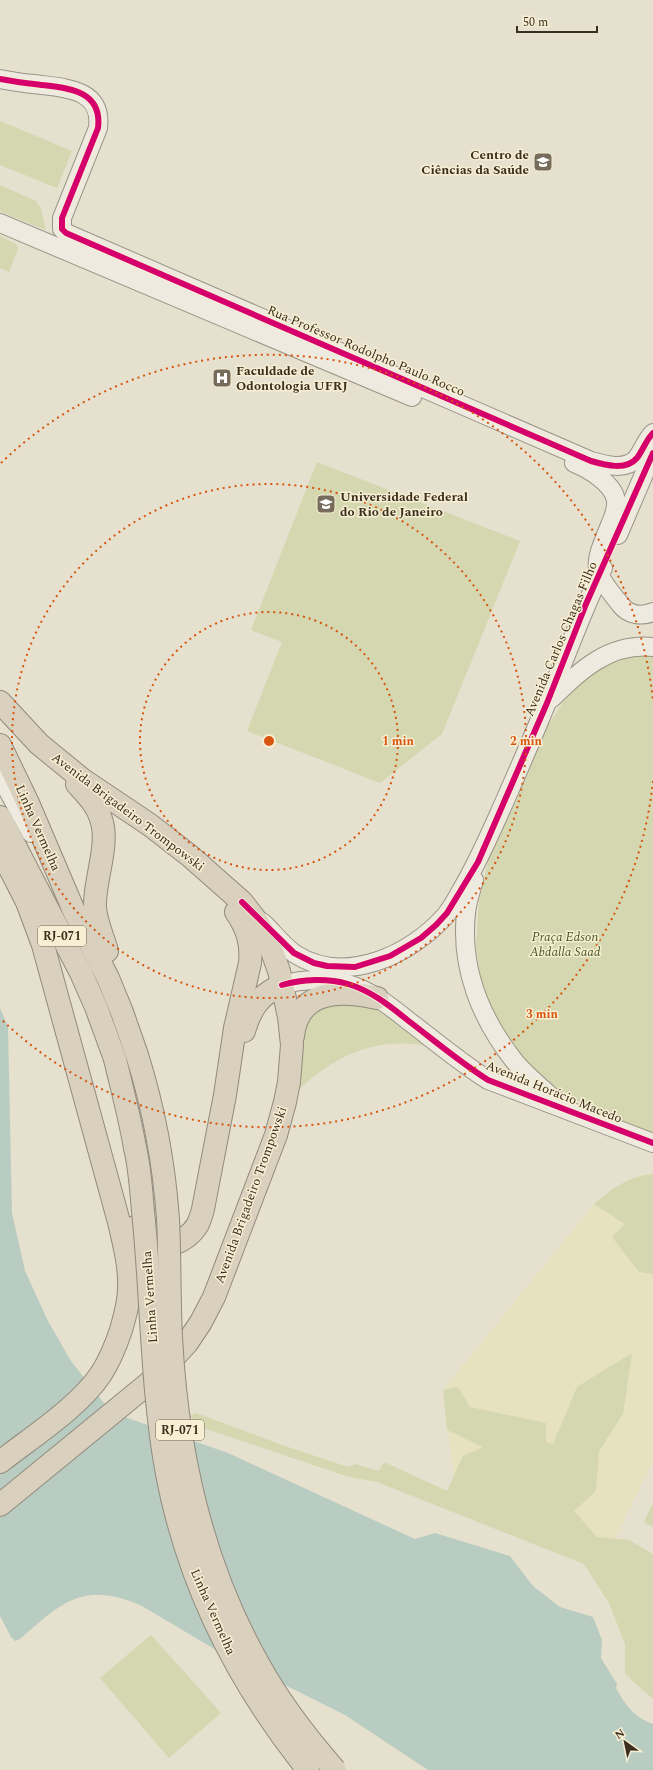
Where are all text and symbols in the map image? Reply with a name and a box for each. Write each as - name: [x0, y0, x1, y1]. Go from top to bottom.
- scale bar: [517, 8, 597, 34]
- text: 50 m: [523, 13, 548, 32]
- place label: Centro de Ciências da Saúde: [421, 145, 529, 180]
- school or university icon: Centro de Ciências da Saúde: [532, 151, 554, 173]
- street label: Rua Professor Rodolpho Paulo Rocco: [264, 300, 468, 402]
- place label: Faculdade de Odontologia UFRJ: [236, 361, 348, 396]
- hospital icon: Faculdade de Odontologia UFRJ: [211, 367, 233, 389]
- place label: Universidade Federal do Rio de Janeiro: [340, 487, 468, 522]
- school or university icon: Universidade Federal do Rio de Janeiro: [315, 493, 337, 515]
- street label: Avenida Carlos Chagas Filho: [519, 558, 603, 720]
- text: 1 min: [382, 732, 415, 751]
- text: 2 min: [510, 732, 543, 751]
- centre of rings: [262, 734, 276, 748]
- street label: Avenida Brigadeiro Trompowski: [47, 748, 209, 876]
- street label: Linha Vermelha: [10, 782, 66, 875]
- road number: RJ-071: [38, 926, 86, 946]
- park label: Praça Edson Abdalla Saad: [529, 927, 601, 962]
- text: 3 min: [526, 1005, 559, 1024]
- street label: Avenida Horácio Macedo: [483, 1055, 625, 1129]
- street label: Avenida Brigadeiro Trompowski: [210, 1104, 292, 1286]
- street label: Linha Vermelha: [137, 1250, 163, 1344]
- road number: RJ-071: [156, 1420, 204, 1440]
- street label: Linha Vermelha: [185, 1566, 241, 1659]
- north arrow: [605, 1722, 645, 1762]
- text: N: [611, 1724, 628, 1744]

